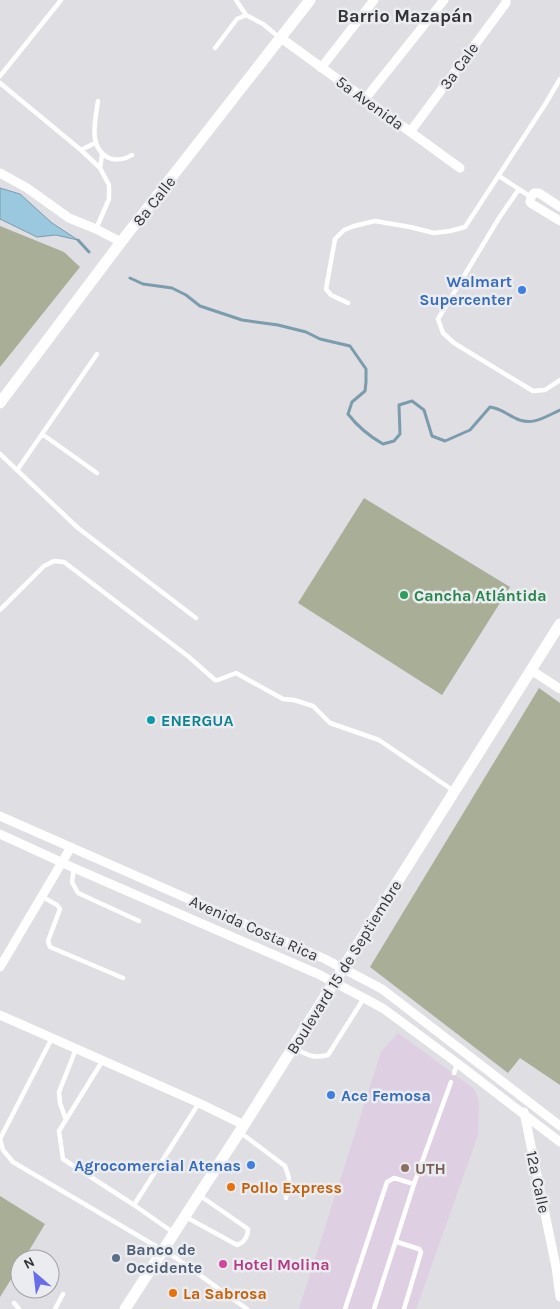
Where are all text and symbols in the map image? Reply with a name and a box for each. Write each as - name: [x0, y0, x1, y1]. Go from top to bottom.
- district label: Barrio Mazapán: [337, 5, 473, 27]
- street label: 3a Cale: [436, 39, 482, 93]
- street label: 5a Avenida: [332, 72, 408, 134]
- street label: 8a Calle: [129, 172, 179, 230]
- place label: Walmart Supercenter: [419, 272, 513, 309]
- marker: Walmart Supercenter: [516, 284, 528, 296]
- place label: Cancha Atlántida: [414, 586, 547, 605]
- marker: Cancha Atlántida: [398, 589, 410, 601]
- place label: ENERGUA: [161, 711, 233, 730]
- marker: ENERGUA: [145, 714, 157, 726]
- street label: Boulevard 15 de Septiembre: [283, 877, 405, 1057]
- street label: Avenida Costa Rica: [187, 891, 321, 965]
- place label: Ace Femosa: [341, 1086, 431, 1105]
- marker: Ace Femosa: [325, 1089, 337, 1101]
- street label: 12a Calle: [522, 1149, 554, 1215]
- place label: Agrocomercial Atenas: [74, 1156, 241, 1175]
- marker: Agrocomercial Atenas: [245, 1159, 257, 1171]
- place label: UTH: [415, 1159, 446, 1178]
- marker: UTH: [399, 1162, 411, 1174]
- place label: Pollo Express: [241, 1178, 342, 1197]
- marker: Pollo Express: [225, 1181, 237, 1193]
- place label: Banco de Occidente: [126, 1240, 202, 1277]
- north arrow: [10, 1249, 60, 1299]
- marker: Banco de Occidente: [110, 1252, 122, 1264]
- text: N: [21, 1253, 38, 1273]
- place label: Hotel Molina: [233, 1255, 330, 1274]
- marker: Hotel Molina: [217, 1258, 229, 1270]
- place label: La Sabrosa: [183, 1284, 267, 1303]
- marker: La Sabrosa: [167, 1287, 179, 1299]

